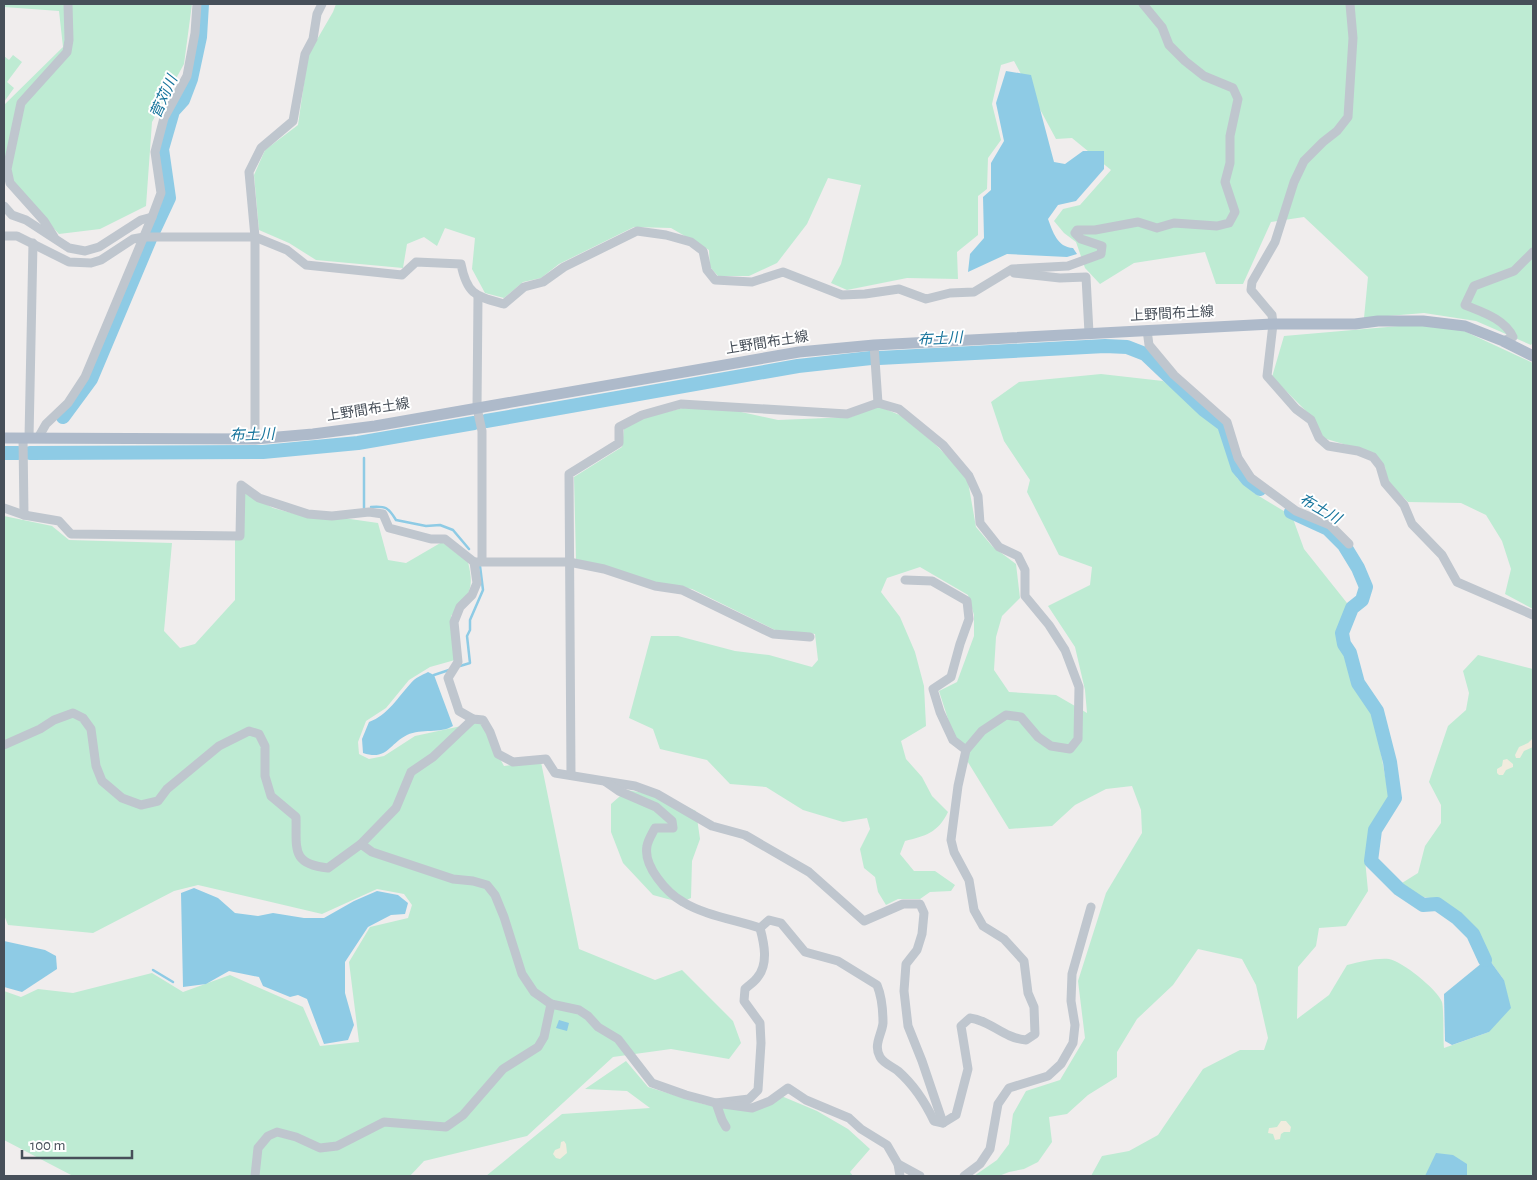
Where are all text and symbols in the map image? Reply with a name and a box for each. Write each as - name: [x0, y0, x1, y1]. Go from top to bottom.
- water label: 菅苅川: [147, 71, 181, 121]
- street label: 上野間布土線: [1130, 304, 1214, 323]
- street label: 上野間布土線: [724, 329, 810, 356]
- water label: 布土川: [917, 329, 965, 348]
- street label: 上野間布土線: [325, 396, 411, 423]
- water label: 布土川: [229, 426, 277, 443]
- water label: 布土川: [1297, 490, 1345, 528]
- scale bar: [22, 1128, 132, 1160]
- text: 100 m: [30, 1138, 65, 1153]

